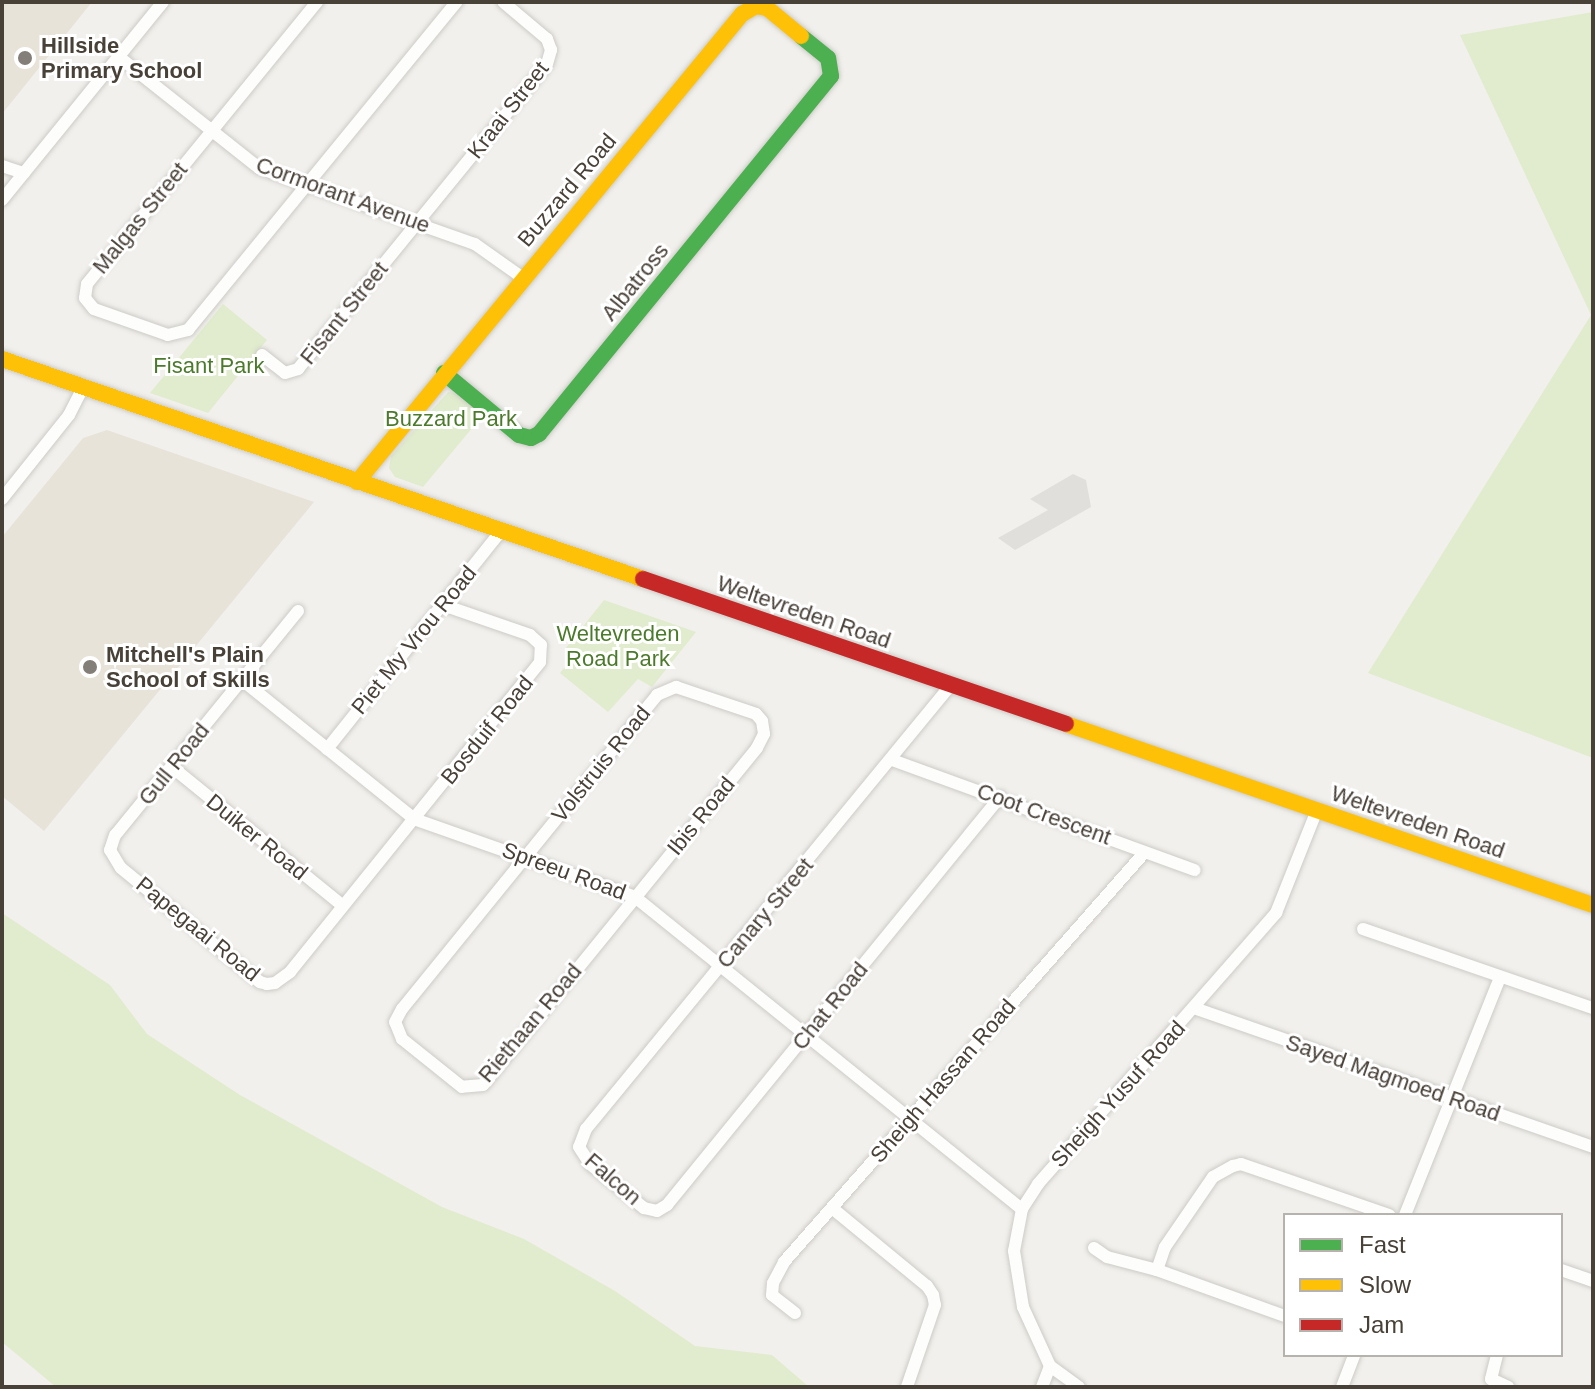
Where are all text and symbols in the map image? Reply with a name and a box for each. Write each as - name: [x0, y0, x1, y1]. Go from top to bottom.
- place label: Hillside Primary School: [41, 32, 202, 84]
- marker: Hillside Primary School: [16, 49, 34, 67]
- street label: Kraai Street: [462, 56, 554, 164]
- street label: Buzzard Road: [512, 128, 622, 252]
- street label: Cormorant Avenue: [252, 151, 434, 239]
- street label: Malgas Street: [87, 157, 193, 279]
- street label: Albatross: [596, 238, 674, 326]
- street label: Fisant Street: [294, 256, 394, 370]
- park label: Fisant Park: [153, 353, 265, 379]
- park label: Buzzard Park: [385, 406, 517, 432]
- street label: Piet My Vrou Road: [346, 560, 482, 720]
- street label: Weltevreden Road: [714, 570, 894, 654]
- park label: Weltevreden Road Park: [556, 620, 680, 672]
- place label: Mitchell's Plain School of Skills: [106, 641, 270, 692]
- marker: Mitchell's Plain School of Skills: [81, 658, 99, 676]
- street label: Bosduif Road: [435, 670, 539, 790]
- street label: Volstruis Road: [546, 701, 656, 827]
- street label: Gull Road: [133, 718, 215, 810]
- street label: Ibis Road: [661, 772, 741, 860]
- street label: Coot Crescent: [973, 778, 1115, 850]
- street label: Weltevreden Road: [1328, 780, 1508, 864]
- street label: Duiker Road: [201, 788, 313, 886]
- street label: Spreeu Road: [499, 836, 629, 906]
- street label: Canary Street: [711, 853, 819, 973]
- street label: Papegaai Road: [131, 871, 265, 987]
- street label: Chat Road: [787, 957, 873, 1055]
- street label: Riethaan Road: [473, 958, 587, 1088]
- street label: Sheigh Hassan Road: [865, 994, 1021, 1168]
- street label: Sheigh Yusuf Road: [1045, 1015, 1191, 1173]
- street label: Sayed Magmoed Road: [1282, 1029, 1504, 1127]
- street label: Falcon: [579, 1147, 647, 1211]
- legend: [1283, 1213, 1563, 1357]
- text: Fast: [1359, 1231, 1406, 1258]
- text: Slow: [1359, 1271, 1411, 1298]
- text: Jam: [1359, 1311, 1404, 1338]

